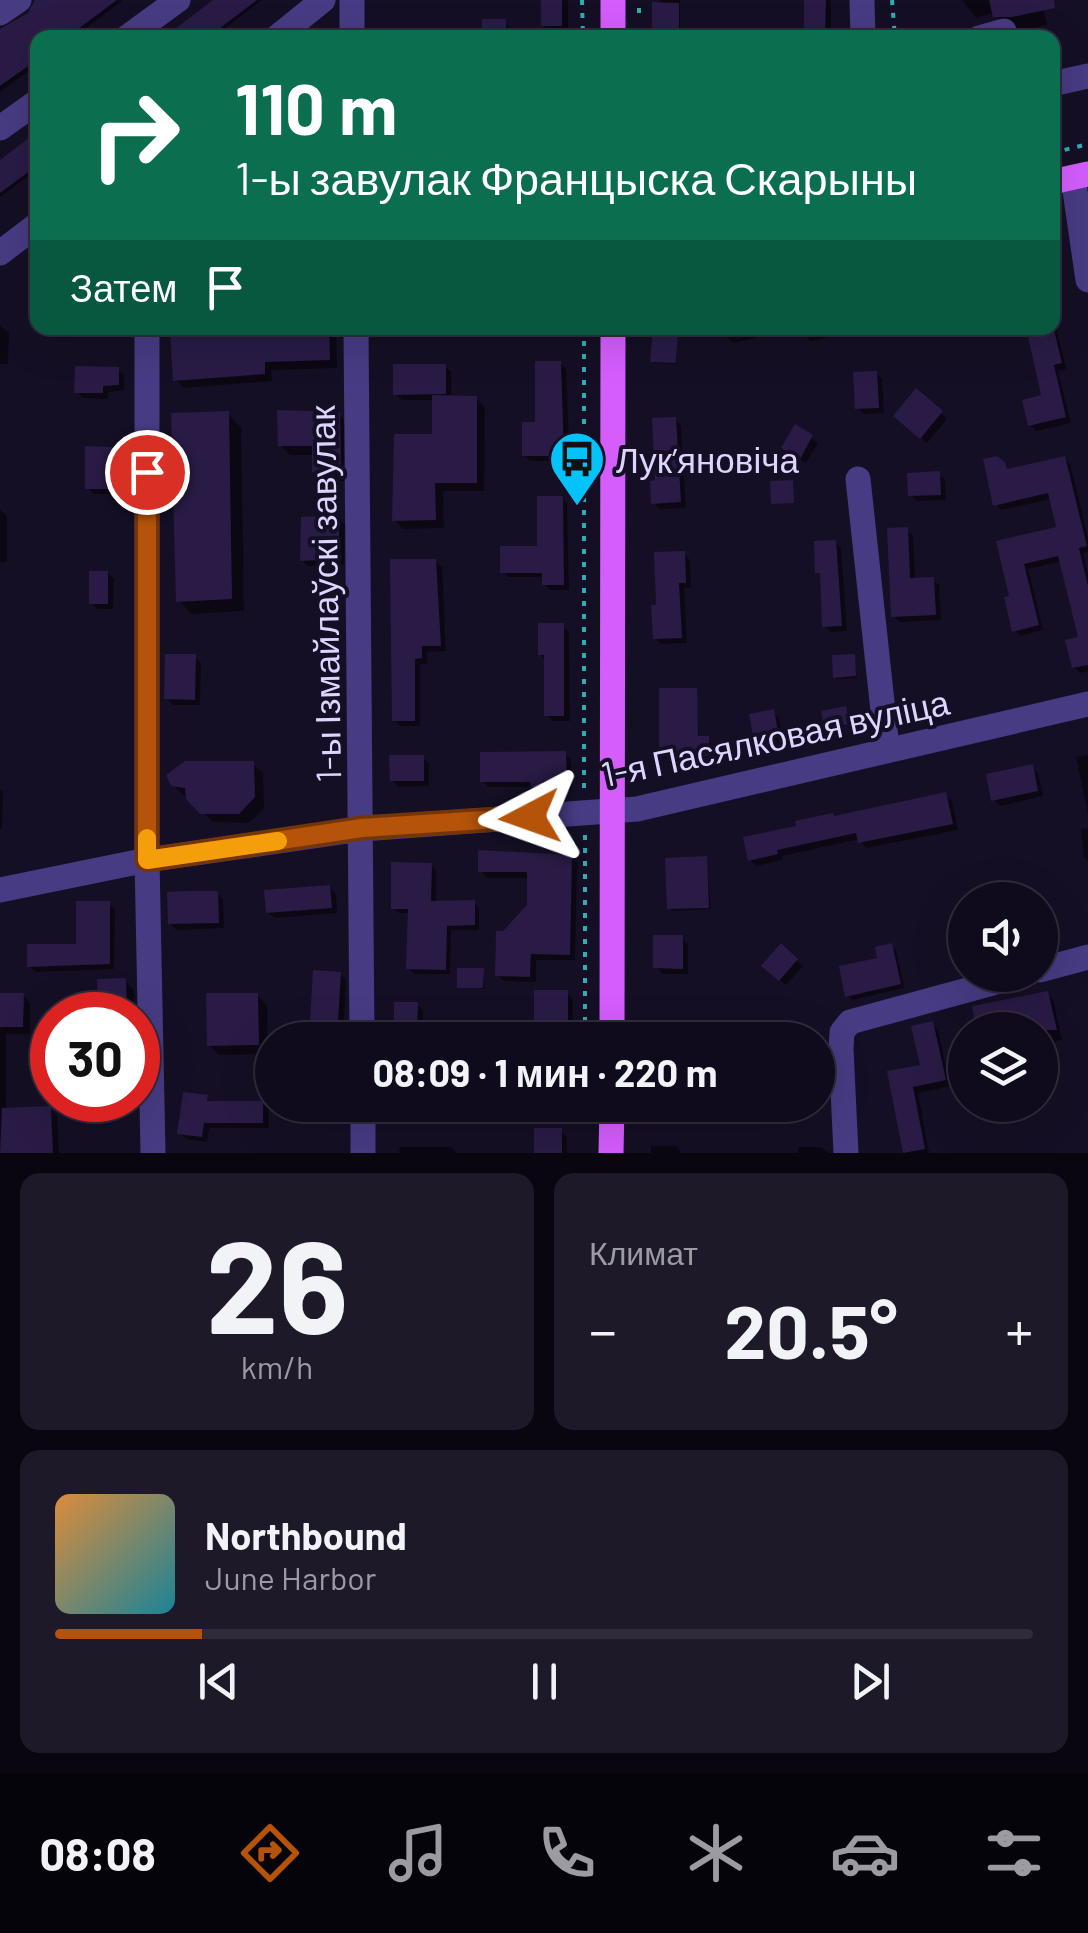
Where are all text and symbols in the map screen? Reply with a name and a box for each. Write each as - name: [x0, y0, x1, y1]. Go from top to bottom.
- text: 110 m: [235, 65, 397, 149]
- icon: right: [70, 70, 200, 200]
- text: 1-ы завулак Францыска Скарыны: [235, 150, 917, 204]
- icon: arrive: [198, 260, 253, 315]
- text: Затем: [70, 264, 178, 310]
- street label: 1-ы Ізмайлаўскі завулак: [300, 404, 348, 783]
- bus stop icon: Лукʼяновіча: [547, 429, 607, 508]
- pin: [105, 430, 190, 515]
- place label: Лукʼяновіча: [616, 438, 799, 480]
- icon: arrive: [120, 445, 175, 500]
- street label: 1-я Пасялковая вуліца: [597, 679, 953, 794]
- position arrow: [478, 765, 582, 869]
- map controls: [948, 882, 1058, 1122]
- button: sound: [948, 882, 1058, 992]
- speed limit sign: 30: [30, 992, 160, 1122]
- button: layers: [948, 1012, 1058, 1122]
- text: 08:09 · 1 мин · 220 m: [372, 1049, 718, 1095]
- text: 26: [206, 1204, 348, 1360]
- text: Климат: [589, 1233, 698, 1271]
- text: 20.5°: [724, 1284, 898, 1374]
- text: −: [589, 1296, 617, 1362]
- text: +: [1005, 1296, 1033, 1362]
- text: km/h: [241, 1347, 313, 1385]
- text: Northbound: [205, 1512, 407, 1558]
- text: June Harbor: [205, 1558, 376, 1596]
- icon: previous: [191, 1654, 246, 1709]
- icon: pause: [517, 1654, 572, 1709]
- icon: next: [843, 1654, 898, 1709]
- icon: directions: [235, 1818, 305, 1888]
- icon: music: [383, 1818, 453, 1888]
- icon: phone: [532, 1818, 602, 1888]
- icon: climate: [681, 1818, 751, 1888]
- icon: car: [830, 1818, 900, 1888]
- icon: filters: [979, 1818, 1049, 1888]
- text: 08:08: [39, 1826, 156, 1880]

